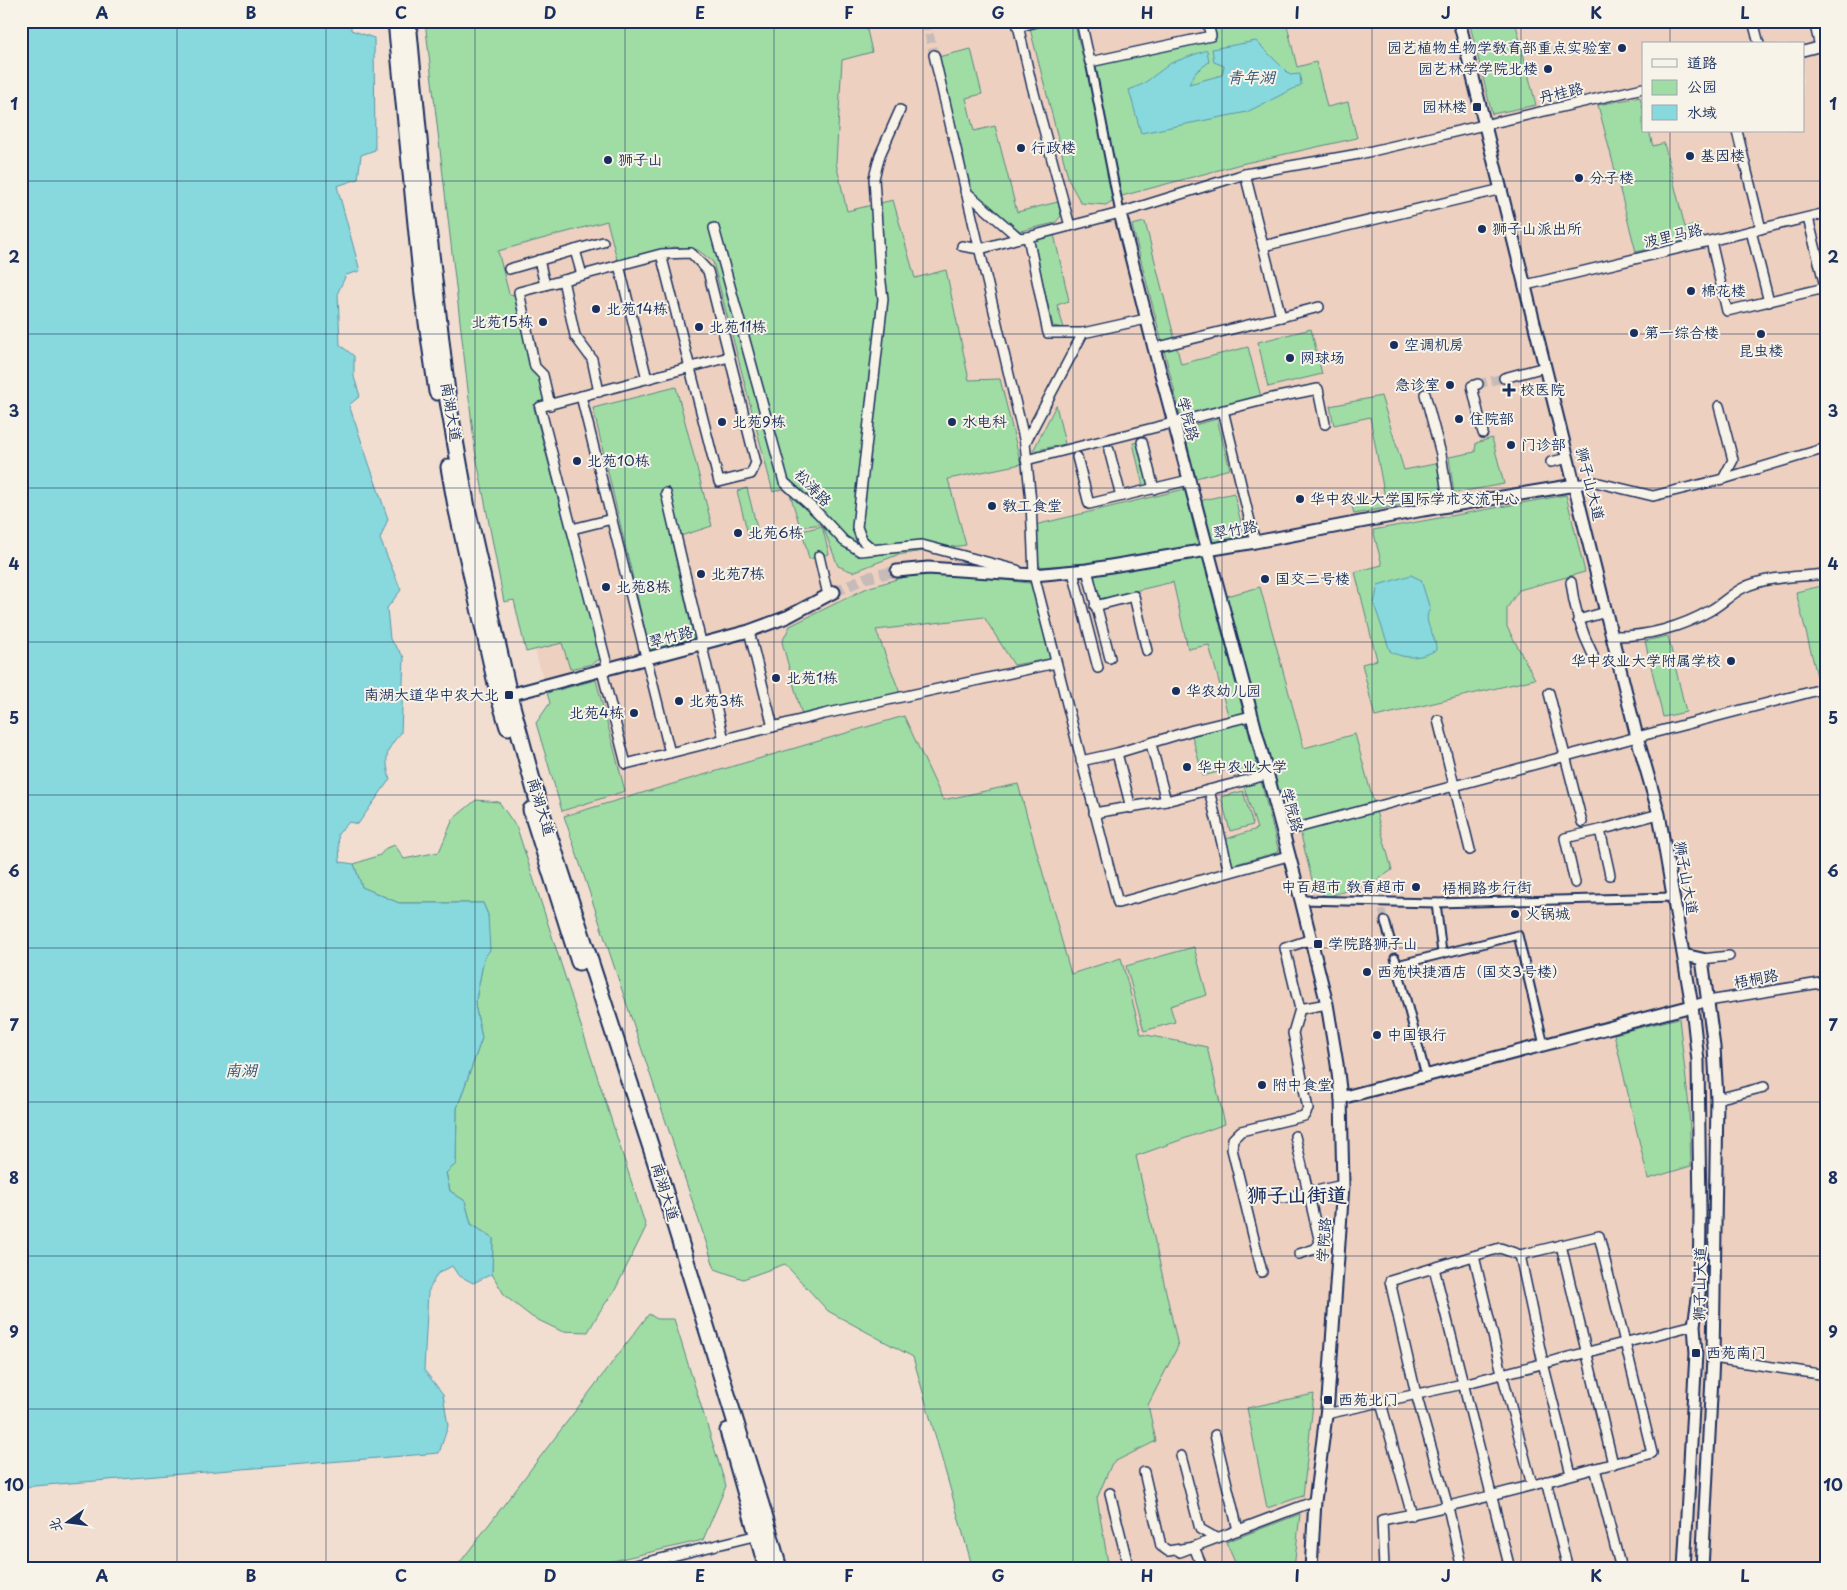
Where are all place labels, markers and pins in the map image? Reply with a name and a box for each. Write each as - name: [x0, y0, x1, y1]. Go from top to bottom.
- place label: 园艺植物生物学教育部重点实验室: [1387, 35, 1612, 58]
- marker: 园艺植物生物学教育部重点实验室: [1616, 42, 1628, 54]
- place label: 园艺林学学院北楼: [1418, 56, 1538, 79]
- marker: 园艺林学学院北楼: [1542, 63, 1554, 75]
- place label: 园林楼: [1422, 94, 1467, 117]
- marker: 园林楼: [1471, 101, 1483, 113]
- place label: 行政楼: [1031, 135, 1076, 158]
- marker: 行政楼: [1015, 142, 1027, 154]
- place label: 基因楼: [1700, 143, 1745, 166]
- place label: 狮子山: [618, 147, 663, 170]
- marker: 基因楼: [1684, 150, 1696, 162]
- marker: 狮子山: [602, 154, 614, 166]
- place label: 分子楼: [1589, 165, 1634, 188]
- marker: 分子楼: [1573, 172, 1585, 184]
- place label: 狮子山派出所: [1492, 216, 1582, 239]
- marker: 狮子山派出所: [1476, 223, 1488, 235]
- place label: 棉花楼: [1701, 278, 1746, 301]
- marker: 棉花楼: [1685, 285, 1697, 297]
- place label: 北苑14栋: [606, 296, 668, 319]
- marker: 北苑14栋: [590, 303, 602, 315]
- place label: 北苑15栋: [472, 309, 533, 332]
- place label: 北苑11栋: [709, 314, 767, 337]
- marker: 北苑15栋: [537, 316, 549, 328]
- place label: 第一综合楼: [1644, 320, 1719, 343]
- marker: 北苑11栋: [693, 321, 705, 333]
- marker: 第一综合楼: [1628, 327, 1640, 339]
- marker: 昆虫楼: [1755, 328, 1767, 340]
- place label: 空调机房: [1404, 332, 1464, 355]
- place label: 昆虫楼: [1738, 338, 1784, 361]
- marker: 空调机房: [1388, 339, 1400, 351]
- place label: 网球场: [1300, 345, 1345, 368]
- marker: 网球场: [1284, 352, 1296, 364]
- place label: 急诊室: [1395, 372, 1440, 395]
- place label: 校医院: [1520, 377, 1565, 400]
- marker: 急诊室: [1444, 379, 1456, 391]
- marker: 校医院: [1502, 383, 1516, 397]
- place label: 住院部: [1469, 406, 1514, 429]
- place label: 北苑9栋: [732, 409, 786, 432]
- place label: 水电科: [962, 409, 1007, 432]
- marker: 住院部: [1453, 413, 1465, 425]
- marker: 北苑9栋: [716, 416, 728, 428]
- marker: 水电科: [946, 416, 958, 428]
- place label: 门诊部: [1521, 432, 1566, 455]
- marker: 门诊部: [1505, 439, 1517, 451]
- place label: 北苑10栋: [587, 448, 650, 471]
- marker: 北苑10栋: [571, 455, 583, 467]
- place label: 华中农业大学国际学术交流中心: [1310, 486, 1520, 509]
- place label: 教工食堂: [1002, 493, 1062, 516]
- marker: 华中农业大学国际学术交流中心: [1294, 493, 1306, 505]
- marker: 教工食堂: [986, 500, 998, 512]
- place label: 北苑6栋: [748, 520, 804, 543]
- marker: 北苑6栋: [732, 527, 744, 539]
- place label: 北苑7栋: [711, 561, 765, 584]
- place label: 国交二号楼: [1275, 566, 1350, 589]
- marker: 北苑7栋: [695, 568, 707, 580]
- marker: 国交二号楼: [1259, 573, 1271, 585]
- place label: 北苑8栋: [616, 574, 670, 597]
- marker: 北苑8栋: [600, 581, 612, 593]
- place label: 华中农业大学附属学校: [1571, 648, 1721, 671]
- marker: 华中农业大学附属学校: [1725, 655, 1737, 667]
- place label: 北苑1栋: [786, 665, 838, 688]
- marker: 北苑1栋: [770, 672, 782, 684]
- place label: 华农幼儿园: [1186, 678, 1261, 701]
- place label: 南湖大道华中农大北: [364, 682, 499, 705]
- marker: 华农幼儿园: [1170, 685, 1182, 697]
- place label: 北苑3栋: [689, 688, 744, 711]
- marker: 南湖大道华中农大北: [503, 689, 515, 701]
- marker: 北苑3栋: [673, 695, 685, 707]
- place label: 北苑4栋: [569, 700, 624, 723]
- marker: 北苑4栋: [628, 707, 640, 719]
- place label: 华中农业大学: [1197, 754, 1287, 777]
- marker: 华中农业大学: [1181, 761, 1193, 773]
- place label: 中百超市 教育超市: [1281, 874, 1406, 897]
- marker: 中百超市 教育超市: [1410, 881, 1422, 893]
- place label: 火锅城: [1525, 901, 1570, 924]
- marker: 火锅城: [1509, 908, 1521, 920]
- place label: 学院路狮子山: [1328, 931, 1418, 954]
- marker: 学院路狮子山: [1312, 938, 1324, 950]
- place label: 西苑快捷酒店（国交3号楼）: [1377, 959, 1567, 982]
- marker: 西苑快捷酒店（国交3号楼）: [1361, 966, 1373, 978]
- place label: 中国银行: [1387, 1022, 1447, 1045]
- marker: 中国银行: [1371, 1029, 1383, 1041]
- place label: 附中食堂: [1272, 1072, 1332, 1095]
- marker: 附中食堂: [1256, 1079, 1268, 1091]
- place label: 西苑南门: [1706, 1340, 1766, 1363]
- marker: 西苑南门: [1690, 1347, 1702, 1359]
- place label: 西苑北门: [1338, 1387, 1398, 1410]
- marker: 西苑北门: [1322, 1394, 1334, 1406]

